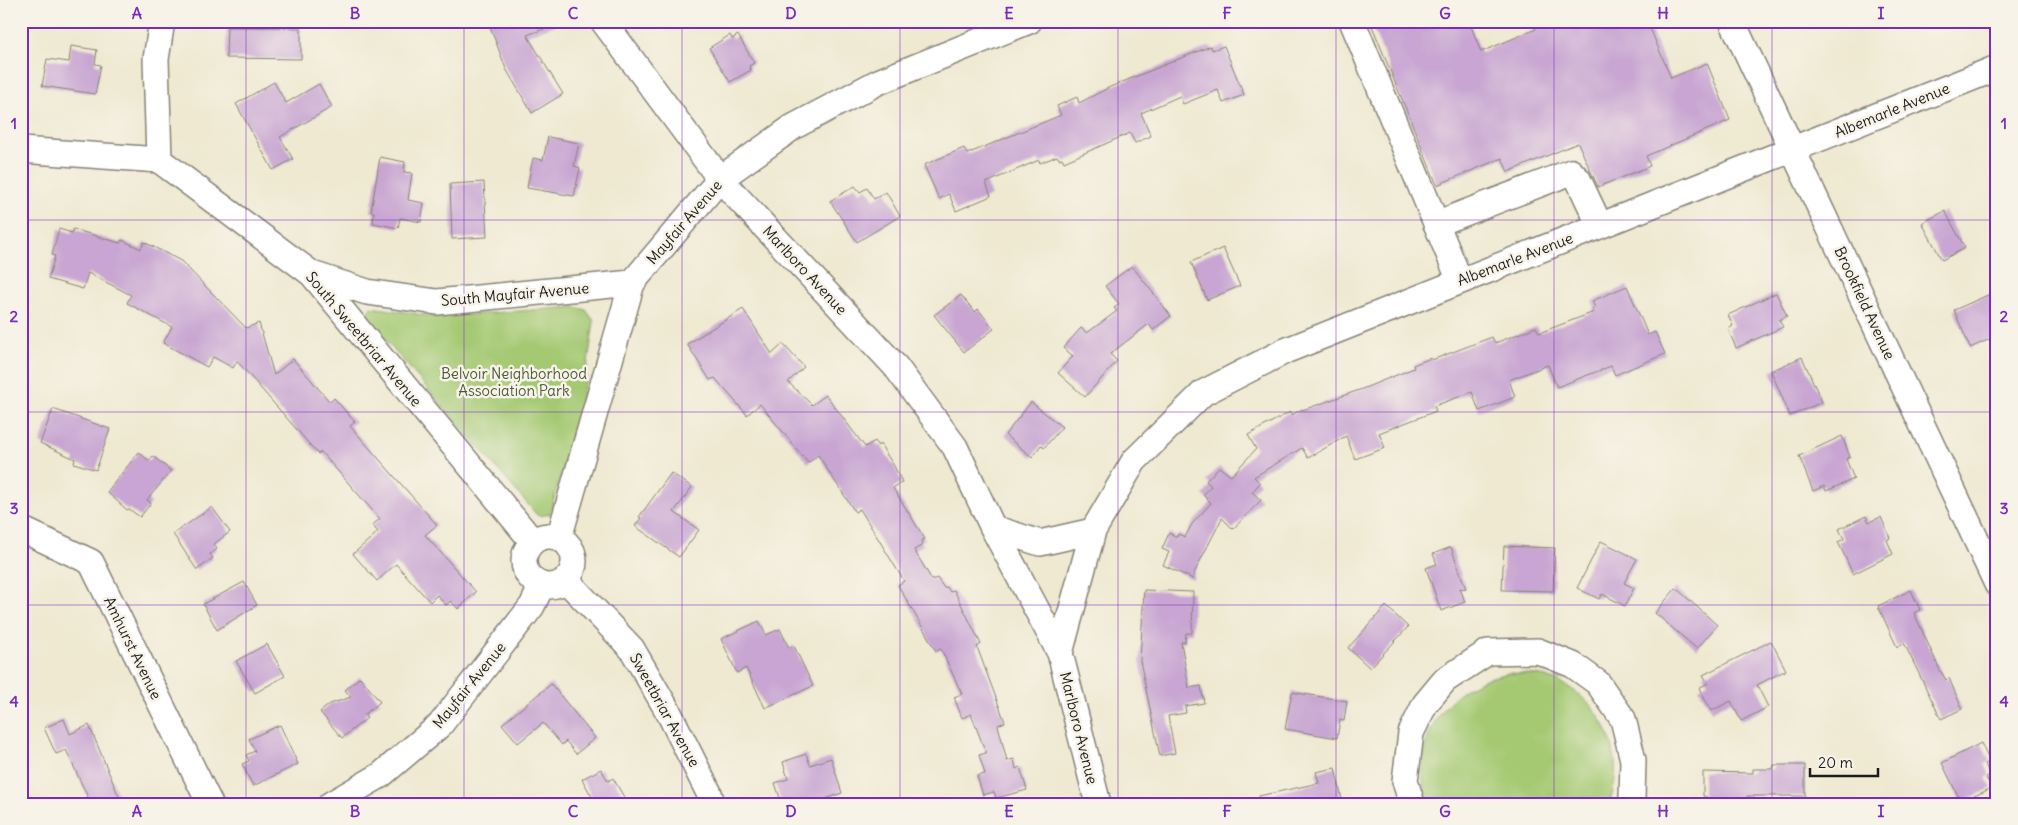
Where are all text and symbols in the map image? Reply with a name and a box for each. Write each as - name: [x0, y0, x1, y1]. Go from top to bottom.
- text: A: [132, 3, 142, 23]
- text: B: [350, 3, 361, 23]
- text: C: [568, 3, 579, 23]
- text: D: [785, 3, 797, 23]
- text: E: [1004, 3, 1014, 23]
- text: F: [1222, 3, 1232, 23]
- text: G: [1439, 3, 1451, 23]
- text: H: [1657, 3, 1669, 23]
- text: I: [1878, 3, 1885, 23]
- street label: Albemarle Avenue: [1832, 78, 1952, 142]
- text: 1: [11, 113, 17, 133]
- text: 1: [2001, 113, 2007, 133]
- street label: Mayfair Avenue: [642, 176, 726, 268]
- street label: Marlboro Avenue: [759, 221, 851, 319]
- street label: Albemarle Avenue: [1454, 228, 1576, 290]
- street label: Brookfield Avenue: [1830, 243, 1900, 363]
- street label: South Sweetbriar Avenue: [302, 268, 426, 410]
- street label: South Mayfair Avenue: [440, 278, 590, 310]
- text: 2: [10, 306, 19, 326]
- text: 2: [2000, 306, 2009, 326]
- park label: Belvoir Neighborhood Association Park: [441, 364, 587, 400]
- text: 3: [9, 498, 19, 518]
- text: 3: [1999, 498, 2009, 518]
- street label: Amhurst Avenue: [100, 594, 166, 702]
- street label: Mayfair Avenue: [428, 638, 510, 732]
- street label: Sweetbriar Avenue: [626, 650, 704, 770]
- street label: Marlboro Avenue: [1056, 670, 1102, 786]
- text: 4: [9, 691, 19, 711]
- text: 4: [1999, 691, 2009, 711]
- scale bar: [1810, 745, 1878, 777]
- text: 20 m: [1818, 753, 1853, 772]
- text: A: [132, 801, 142, 821]
- text: B: [350, 801, 361, 821]
- text: C: [568, 801, 579, 821]
- text: D: [785, 801, 797, 821]
- text: E: [1004, 801, 1014, 821]
- text: F: [1222, 801, 1232, 821]
- text: G: [1439, 801, 1451, 821]
- text: H: [1657, 801, 1669, 821]
- text: I: [1878, 801, 1885, 821]

